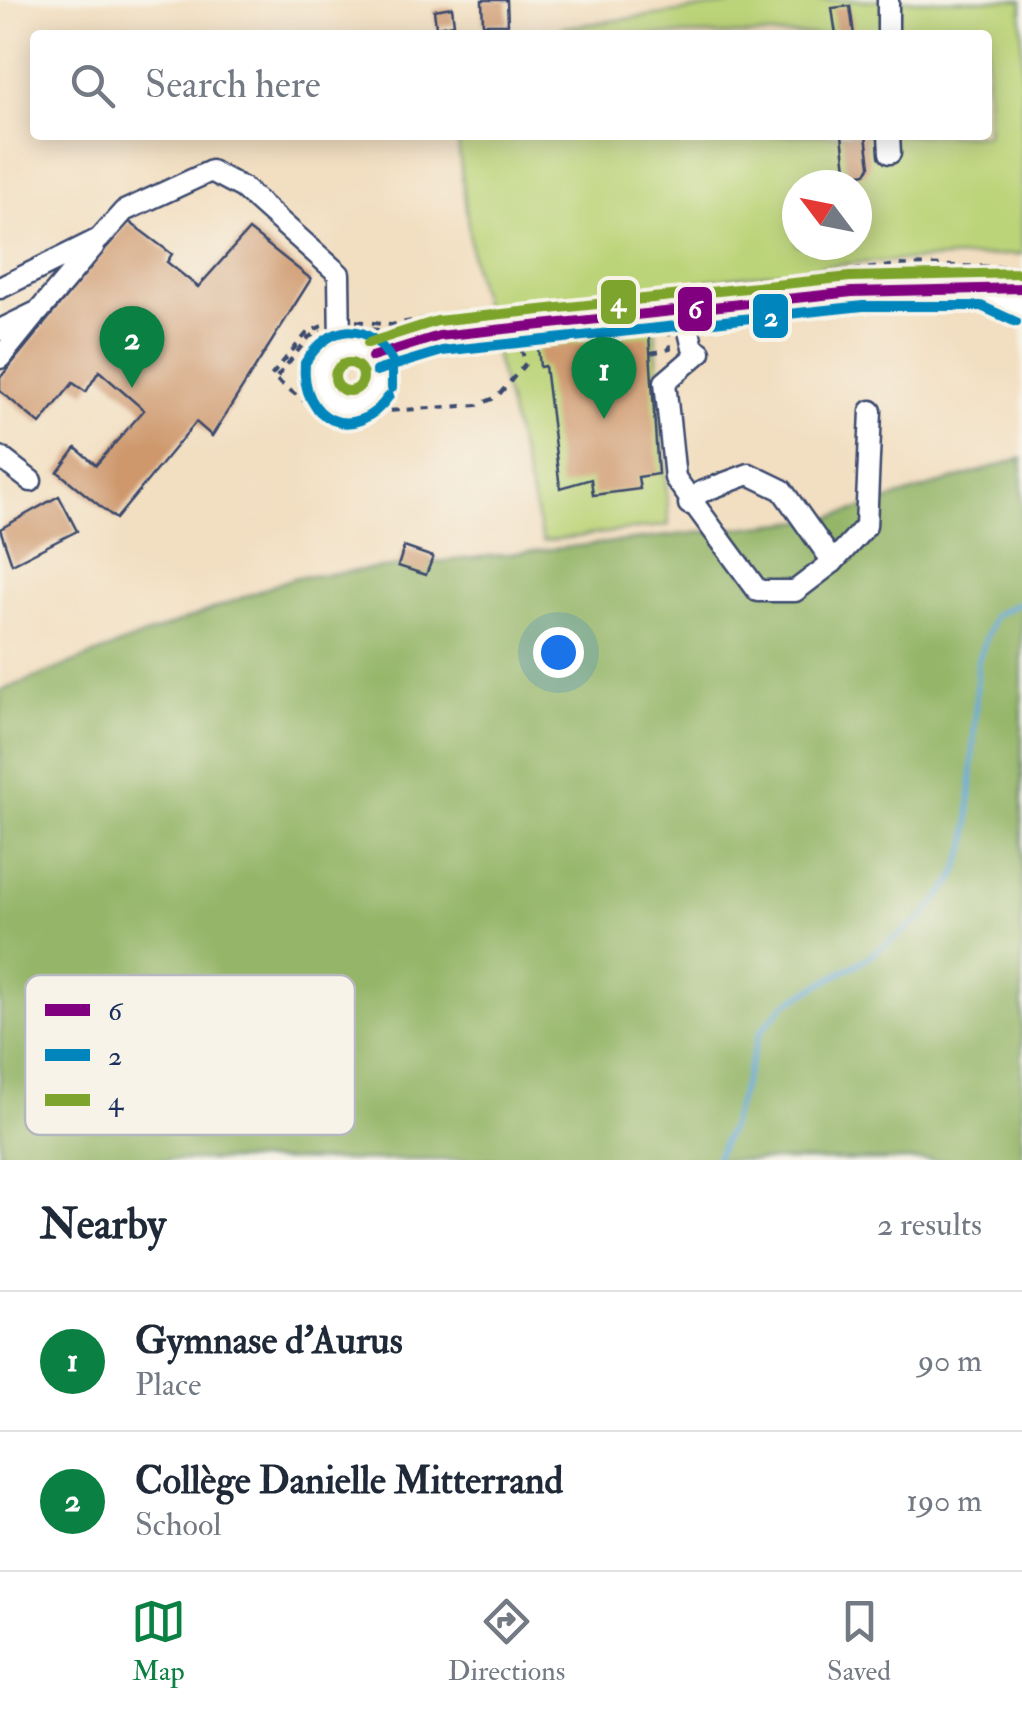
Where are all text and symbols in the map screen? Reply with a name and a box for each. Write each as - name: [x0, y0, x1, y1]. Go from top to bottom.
- search box: [30, 30, 992, 140]
- icon: search: [65, 58, 120, 113]
- text: Search here: [145, 61, 321, 109]
- north arrow: [782, 170, 872, 260]
- line badge: 4: [599, 278, 638, 326]
- text: 4: [609, 285, 627, 320]
- line badge: 6: [676, 285, 714, 333]
- text: 6: [688, 292, 704, 327]
- line badge: 2: [751, 292, 790, 340]
- text: 2: [764, 300, 778, 335]
- pin: 2: [100, 306, 164, 388]
- pin: 1: [572, 336, 636, 419]
- your location: [533, 627, 584, 678]
- legend: [25, 975, 355, 1135]
- text: 6: [108, 994, 124, 1029]
- text: 2: [108, 1039, 122, 1074]
- text: 4: [108, 1084, 125, 1119]
- text: Nearby: [40, 1199, 166, 1251]
- text: 2 results: [877, 1205, 982, 1245]
- text: Gymnase d'Aurus: [135, 1317, 403, 1365]
- text: 1: [67, 1341, 78, 1381]
- text: 90 m: [918, 1341, 982, 1381]
- text: Place: [135, 1365, 201, 1405]
- text: Collège Danielle Mitterrand: [135, 1457, 563, 1505]
- text: 2: [64, 1481, 81, 1521]
- text: 190 m: [906, 1481, 982, 1521]
- text: School: [135, 1505, 221, 1545]
- tab: Map: [131, 1594, 186, 1689]
- tab: Directions: [448, 1594, 565, 1689]
- tab: Saved: [827, 1594, 891, 1689]

